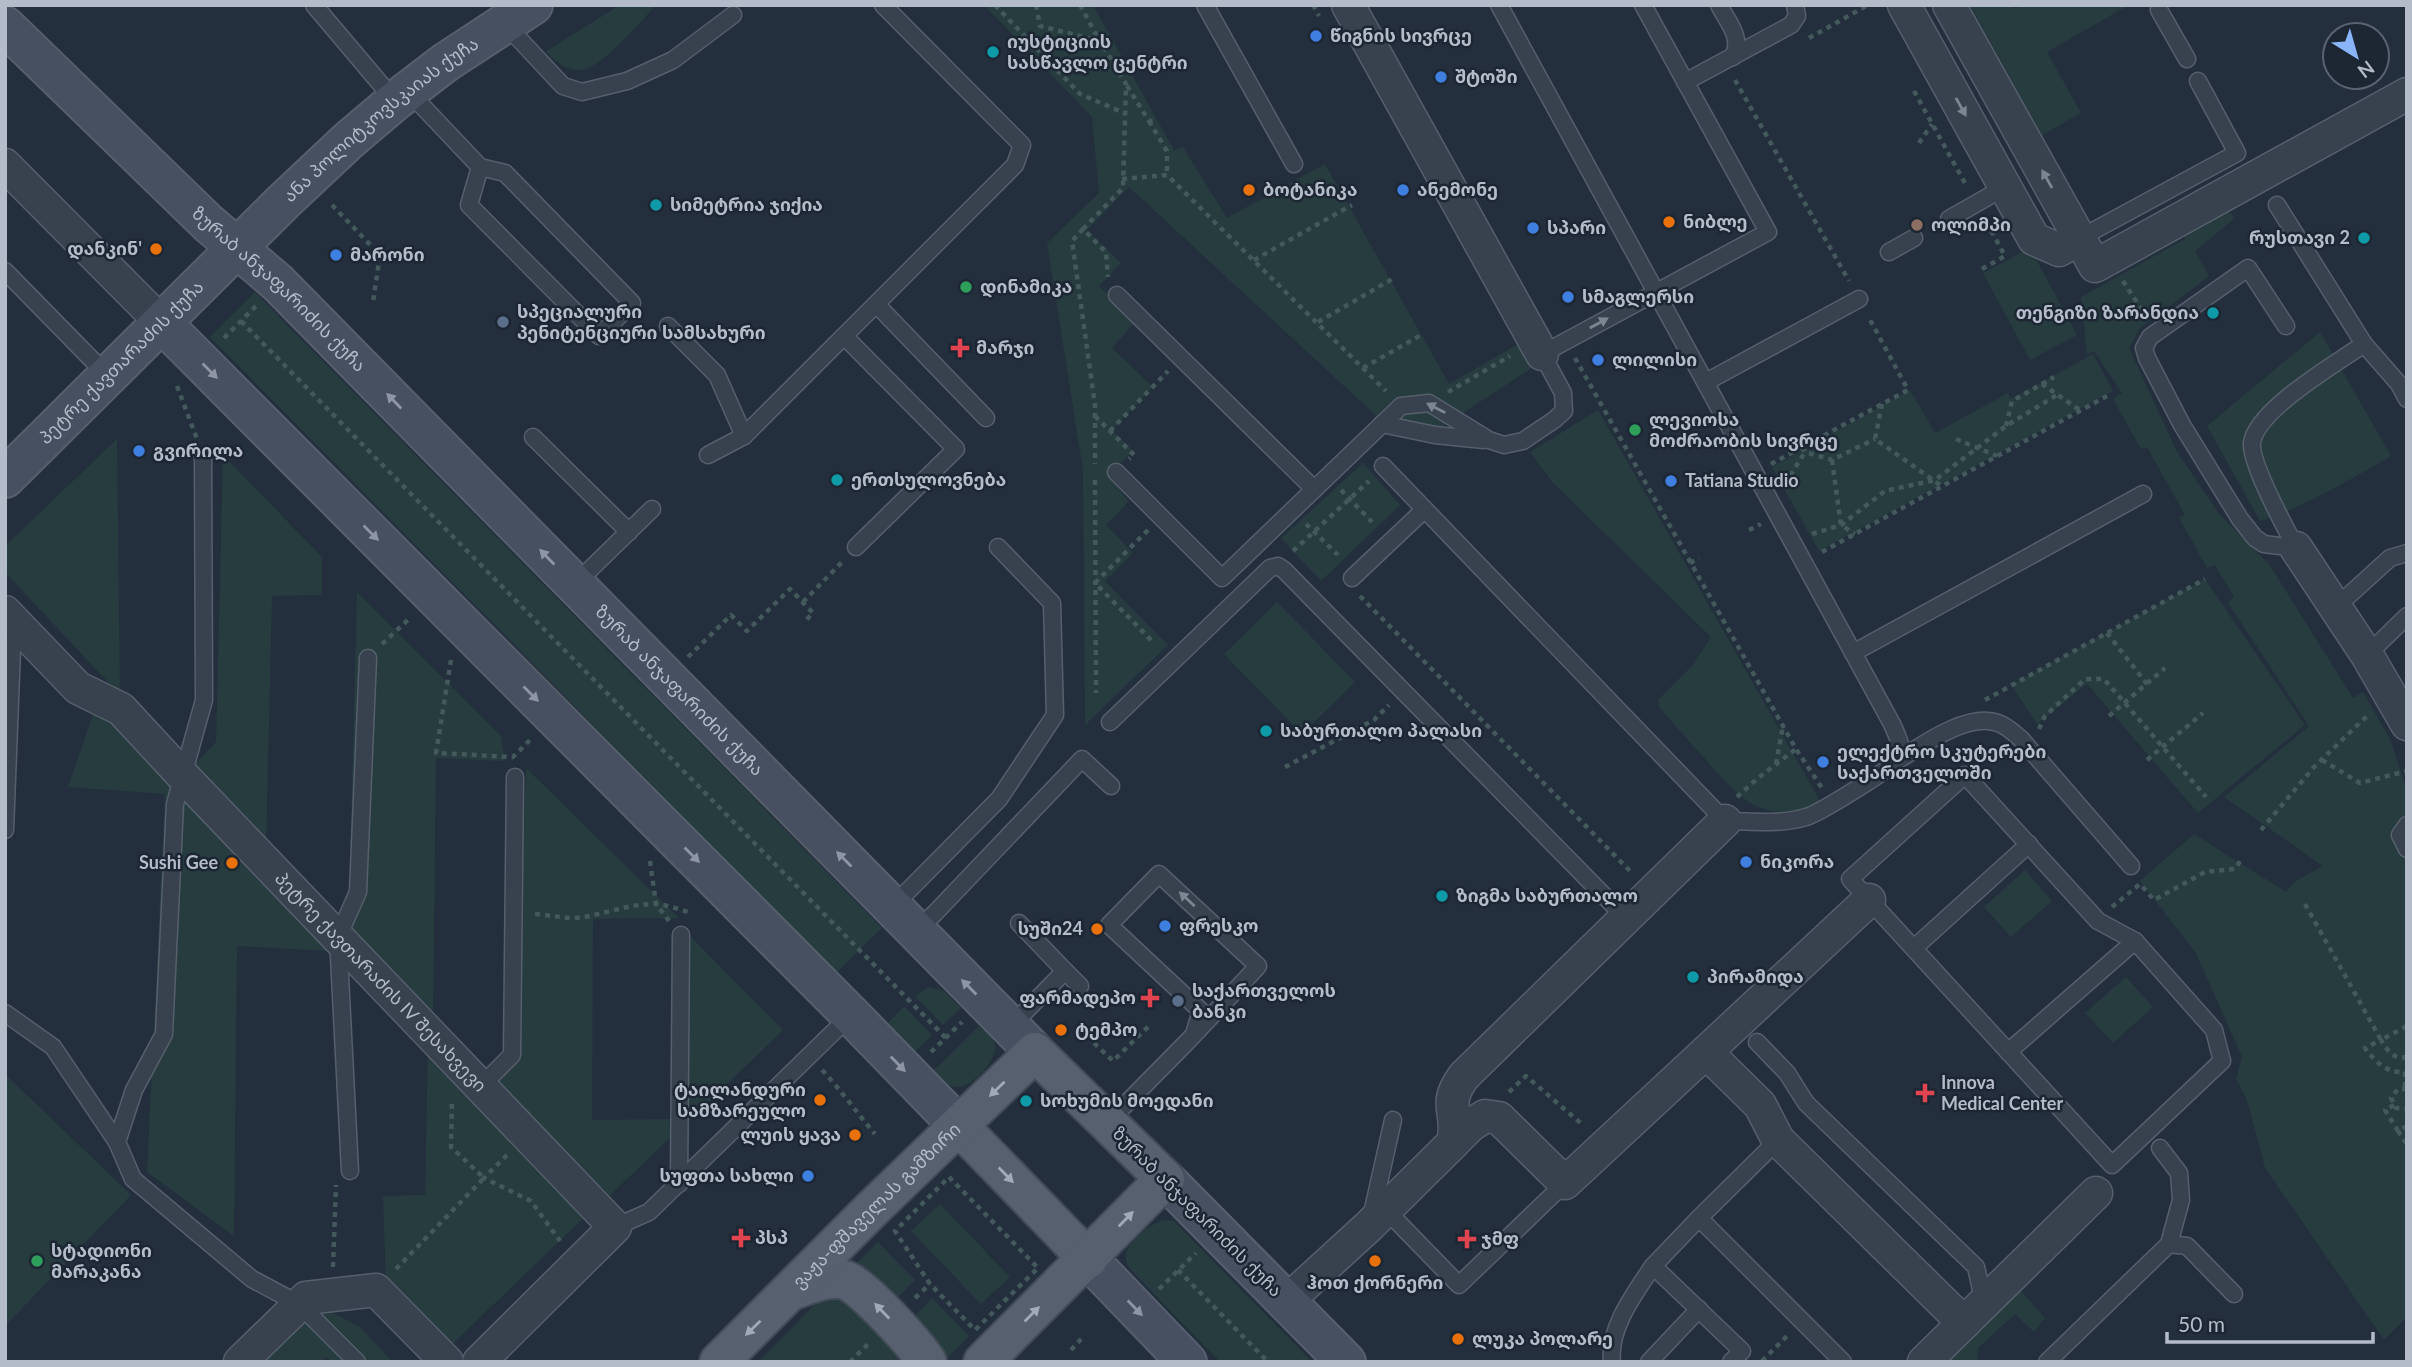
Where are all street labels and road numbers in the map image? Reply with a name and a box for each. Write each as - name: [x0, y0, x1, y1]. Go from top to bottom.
- street label: ანა პოლიტკოვსკაიას ქუჩა: [278, 32, 482, 206]
- street label: ზურაბ ანჯაფარიძის ქუჩა: [188, 202, 371, 376]
- street label: პეტრე ქავთარაძის ქუჩა: [34, 275, 208, 448]
- street label: ზურაბ ანჯაფარიძის ქუჩა: [591, 600, 769, 780]
- street label: პეტრე ქავთარაძის IV შესახვევი: [271, 867, 492, 1096]
- street label: ვაჟა-ფშაველას გამზირი: [787, 1118, 965, 1293]
- street label: ზურაბ ანჯაფარიძის ქუჩა: [1108, 1122, 1287, 1301]

